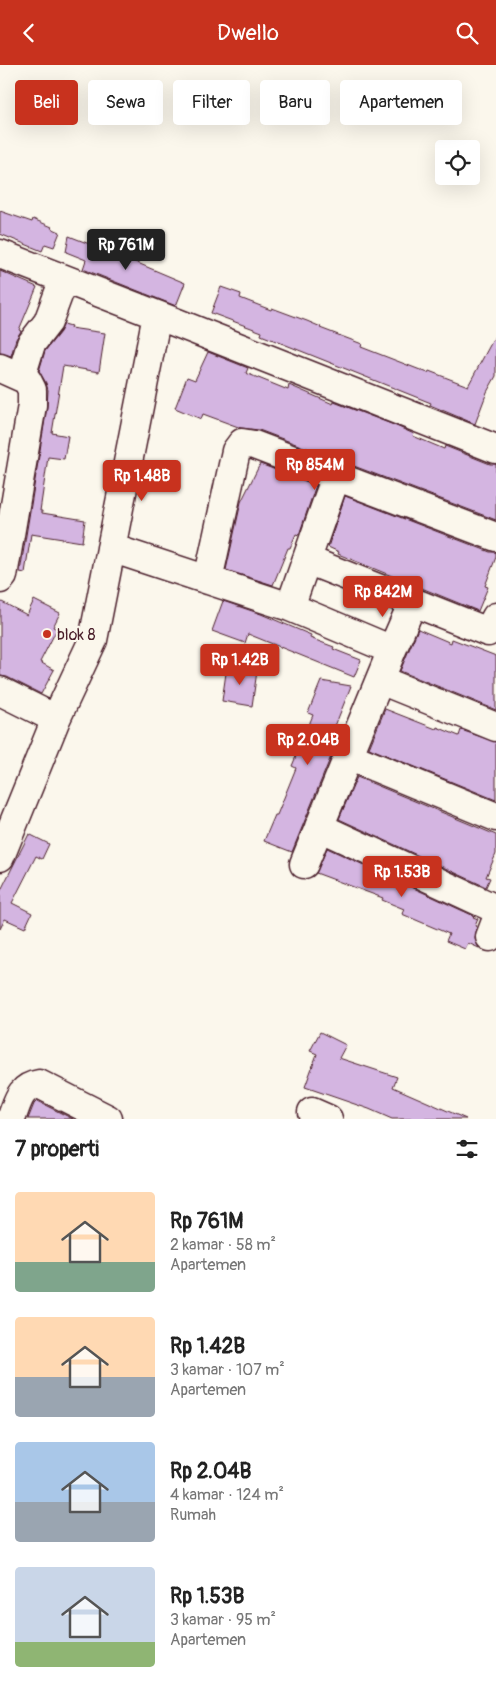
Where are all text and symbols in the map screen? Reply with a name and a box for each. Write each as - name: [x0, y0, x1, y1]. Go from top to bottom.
- icon: back: [15, 19, 43, 47]
- text: Dwello: [217, 19, 279, 47]
- icon: search: [453, 19, 481, 47]
- chip: Beli: [15, 80, 78, 125]
- chip: Sewa: [88, 80, 163, 125]
- chip: Filter: [173, 80, 250, 125]
- chip: Baru: [260, 80, 330, 125]
- chip: Apartemen: [340, 80, 462, 125]
- map controls: [435, 140, 480, 185]
- button: locate: [435, 140, 480, 185]
- pin: Rp 761M: [80, 229, 172, 271]
- text: Rp 761M: [98, 235, 154, 255]
- pin: Rp 854M: [269, 449, 361, 491]
- text: Rp 854M: [286, 455, 344, 475]
- pin: Rp 1.48B: [90, 459, 194, 502]
- text: Rp 1.48B: [114, 466, 170, 486]
- pin: Rp 842M: [337, 575, 429, 618]
- text: Rp 842M: [354, 582, 412, 602]
- place label: blok 8: [57, 625, 95, 645]
- marker: blok 8: [41, 628, 53, 640]
- pin: Rp 1.42B: [188, 643, 292, 686]
- text: Rp 1.42B: [211, 650, 269, 670]
- pin: Rp 2.04B: [256, 723, 360, 766]
- text: Rp 2.04B: [277, 730, 339, 750]
- pin: Rp 1.53B: [350, 855, 454, 898]
- text: Rp 1.53B: [374, 862, 430, 882]
- icon: filters: [453, 1135, 481, 1163]
- text: 7 properti: [15, 1136, 99, 1163]
- text: Rp 761M: [170, 1208, 243, 1235]
- icon: home: [55, 1212, 115, 1272]
- text: 2 kamar · 58 m²: [170, 1235, 276, 1255]
- text: Apartemen: [170, 1255, 246, 1275]
- text: Rp 1.42B: [170, 1333, 245, 1360]
- icon: home: [55, 1337, 115, 1397]
- text: 3 kamar · 107 m²: [170, 1360, 285, 1380]
- text: Apartemen: [170, 1380, 246, 1400]
- text: Rp 2.04B: [170, 1458, 251, 1485]
- icon: home: [55, 1462, 115, 1522]
- text: 4 kamar · 124 m²: [170, 1485, 284, 1505]
- text: Rumah: [170, 1505, 216, 1525]
- text: Rp 1.53B: [170, 1583, 244, 1610]
- icon: home: [55, 1587, 115, 1647]
- text: 3 kamar · 95 m²: [170, 1610, 276, 1630]
- text: Apartemen: [170, 1630, 246, 1650]

